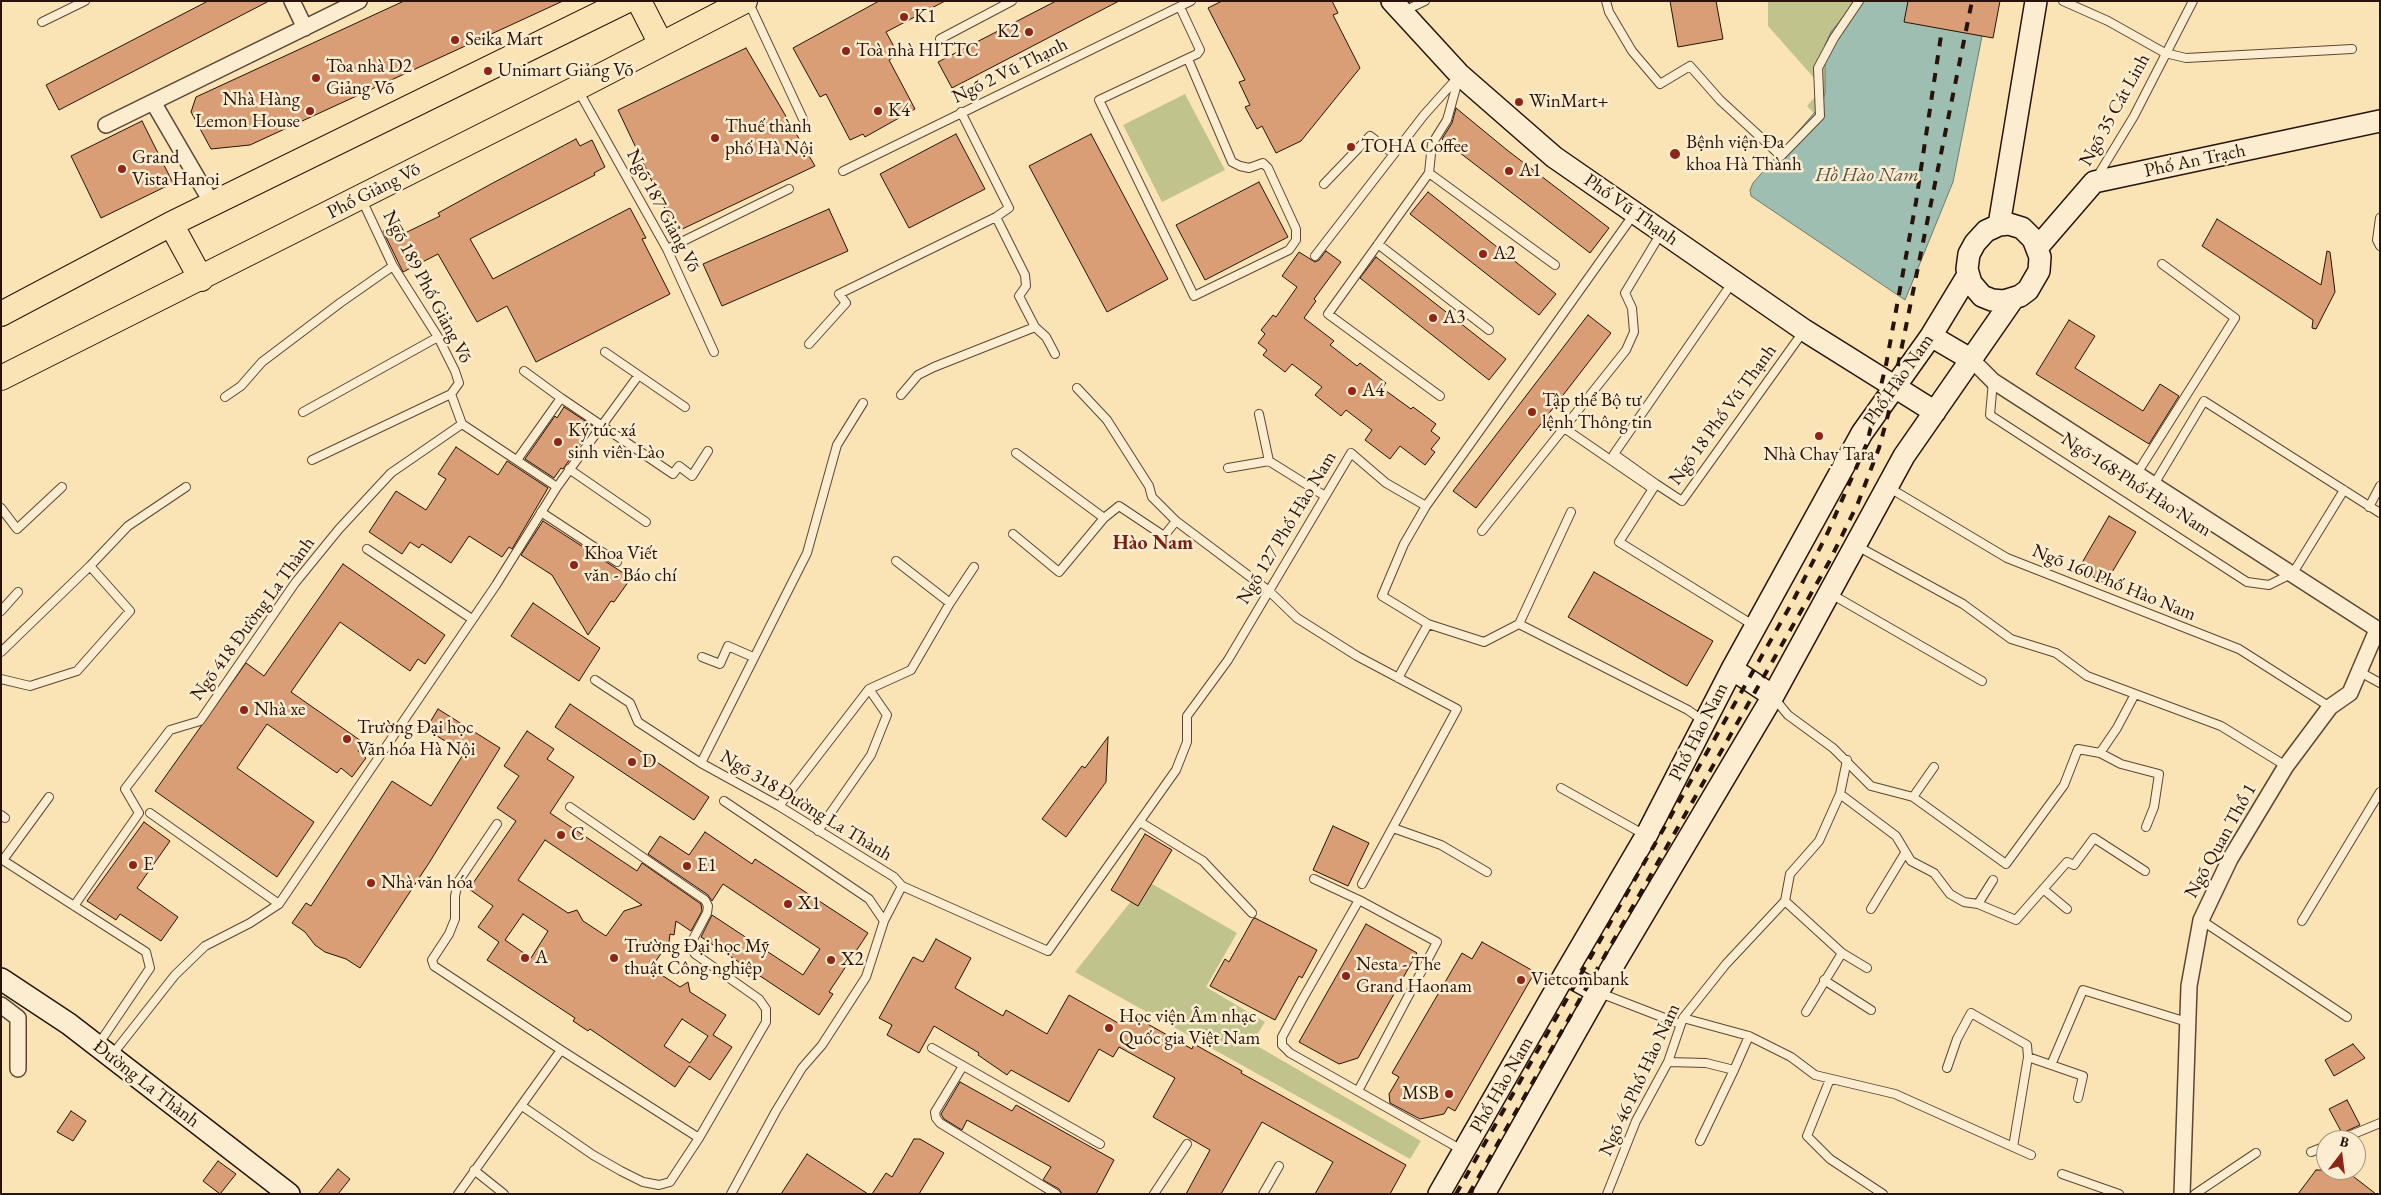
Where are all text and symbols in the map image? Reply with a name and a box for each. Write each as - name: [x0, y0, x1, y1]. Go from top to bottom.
- place label: K1: [914, 6, 936, 28]
- marker: K1: [898, 11, 910, 23]
- place label: K2: [997, 21, 1019, 43]
- marker: K2: [1023, 26, 1035, 38]
- place label: Seika Mart: [465, 29, 543, 51]
- street label: Ngõ 2 Vũ Thạnh: [948, 33, 1072, 109]
- marker: Seika Mart: [449, 34, 461, 46]
- place label: Toà nhà HITTC: [856, 40, 979, 62]
- marker: Toà nhà HITTC: [840, 45, 852, 57]
- street label: Ngõ 35 Cát Linh: [2075, 50, 2155, 170]
- place label: Tòa nhà D2 Giảng Võ: [326, 56, 412, 100]
- place label: Unimart Giảng Võ: [498, 60, 634, 82]
- marker: Unimart Giảng Võ: [482, 65, 494, 77]
- marker: Tòa nhà D2 Giảng Võ: [310, 72, 322, 84]
- place label: Nhà Hàng Lemon House: [195, 89, 300, 133]
- place label: WinMart+: [1529, 91, 1609, 113]
- marker: WinMart+: [1513, 96, 1525, 108]
- place label: K4: [888, 100, 910, 122]
- marker: Nhà Hàng Lemon House: [304, 105, 316, 117]
- marker: K4: [872, 105, 884, 117]
- place label: Thuế thành phố Hà Nội: [725, 116, 813, 160]
- marker: Thuế thành phố Hà Nội: [709, 132, 721, 144]
- place label: Bệnh viện Đa khoa Hà Thành: [1686, 132, 1802, 176]
- place label: TOHA Coffee: [1361, 136, 1468, 158]
- street label: Phố An Trạch: [2142, 139, 2248, 183]
- marker: TOHA Coffee: [1345, 141, 1357, 153]
- street label: Ngõ 187 Giảng Võ: [621, 146, 705, 276]
- place label: Grand Vista Hanoi: [132, 147, 220, 191]
- marker: Bệnh viện Đa khoa Hà Thành: [1668, 147, 1682, 161]
- street label: Phố Giảng Võ: [323, 158, 425, 224]
- place label: A1: [1519, 160, 1541, 182]
- marker: Grand Vista Hanoi: [116, 163, 128, 175]
- water label: Hồ Hào Nam: [1815, 164, 1919, 188]
- marker: A1: [1503, 165, 1515, 177]
- street label: Phố Vũ Thạnh: [1579, 169, 1683, 251]
- street label: Ngõ 189 Phố Giảng Võ: [377, 207, 477, 367]
- place label: A2: [1493, 243, 1515, 265]
- marker: A2: [1477, 248, 1489, 260]
- place label: A3: [1443, 307, 1465, 329]
- marker: A3: [1427, 312, 1439, 324]
- street label: Phố Hào Nam: [1859, 330, 1939, 430]
- street label: Ngõ 18 Phố Vũ Thạnh: [1664, 340, 1782, 490]
- place label: A4: [1362, 380, 1384, 402]
- marker: A4: [1346, 385, 1358, 397]
- place label: Tập thể Bộ tư lệnh Thông tin: [1542, 390, 1652, 434]
- marker: Tập thể Bộ tư lệnh Thông tin: [1526, 406, 1538, 418]
- place label: Ký túc xá sinh viên Lào: [568, 420, 665, 464]
- street label: Ngõ 168 Phố Hào Nam: [2057, 428, 2215, 542]
- marker: Nhà Chay Tara: [1813, 430, 1825, 442]
- marker: Ký túc xá sinh viên Lào: [552, 436, 564, 448]
- place label: Nhà Chay Tara: [1763, 444, 1875, 466]
- street label: Ngõ 127 Phố Hào Nam: [1232, 447, 1342, 609]
- district label: Hào Nam: [1113, 532, 1193, 556]
- street label: Ngõ 418 Đường La Thành: [186, 533, 320, 705]
- street label: Ngõ 160 Phố Hào Nam: [2029, 540, 2199, 626]
- place label: Khoa Viết văn - Báo chí: [584, 543, 677, 587]
- marker: Khoa Viết văn - Báo chí: [568, 559, 580, 571]
- street label: Phố Hào Nam: [1665, 679, 1733, 785]
- place label: Nhà xe: [254, 699, 305, 721]
- marker: Nhà xe: [238, 704, 250, 716]
- place label: Trường Đại học Văn hóa Hà Nội: [357, 717, 475, 761]
- marker: Trường Đại học Văn hóa Hà Nội: [341, 733, 353, 745]
- street label: Ngõ 318 Đường La Thành: [716, 746, 896, 866]
- place label: D: [642, 751, 656, 773]
- marker: D: [626, 756, 638, 768]
- street label: Ngõ Quan Thổ 1: [2180, 780, 2262, 902]
- place label: C: [571, 824, 584, 846]
- marker: C: [555, 829, 567, 841]
- place label: E: [143, 854, 154, 876]
- place label: E1: [697, 855, 717, 877]
- marker: E: [127, 859, 139, 871]
- marker: E1: [681, 860, 693, 872]
- place label: Nhà văn hóa: [381, 872, 473, 894]
- marker: Nhà văn hóa: [365, 877, 377, 889]
- place label: X1: [798, 893, 821, 915]
- marker: X1: [782, 898, 794, 910]
- place label: Trường Đại học Mỹ thuật Công nghiệp: [624, 936, 769, 980]
- place label: A: [535, 947, 548, 969]
- place label: X2: [841, 949, 864, 971]
- marker: A: [519, 952, 531, 964]
- marker: Trường Đại học Mỹ thuật Công nghiệp: [608, 952, 620, 964]
- marker: X2: [825, 954, 837, 966]
- place label: Nesta - The Grand Haonam: [1356, 954, 1472, 998]
- place label: Vietcombank: [1531, 969, 1629, 991]
- marker: Nesta - The Grand Haonam: [1340, 970, 1352, 982]
- marker: Vietcombank: [1515, 974, 1527, 986]
- street label: Ngõ 46 Phố Hào Nam: [1595, 1000, 1685, 1160]
- place label: Học viện Âm nhạc Quốc gia Việt Nam: [1119, 1006, 1260, 1050]
- marker: Học viện Âm nhạc Quốc gia Việt Nam: [1103, 1022, 1115, 1034]
- street label: Phố Hào Nam: [1465, 1033, 1539, 1137]
- street label: Đường La Thành: [88, 1035, 204, 1133]
- place label: MSB: [1402, 1083, 1439, 1105]
- marker: MSB: [1443, 1088, 1455, 1100]
- north arrow: [2316, 1130, 2366, 1180]
- text: B: [2338, 1132, 2351, 1151]

